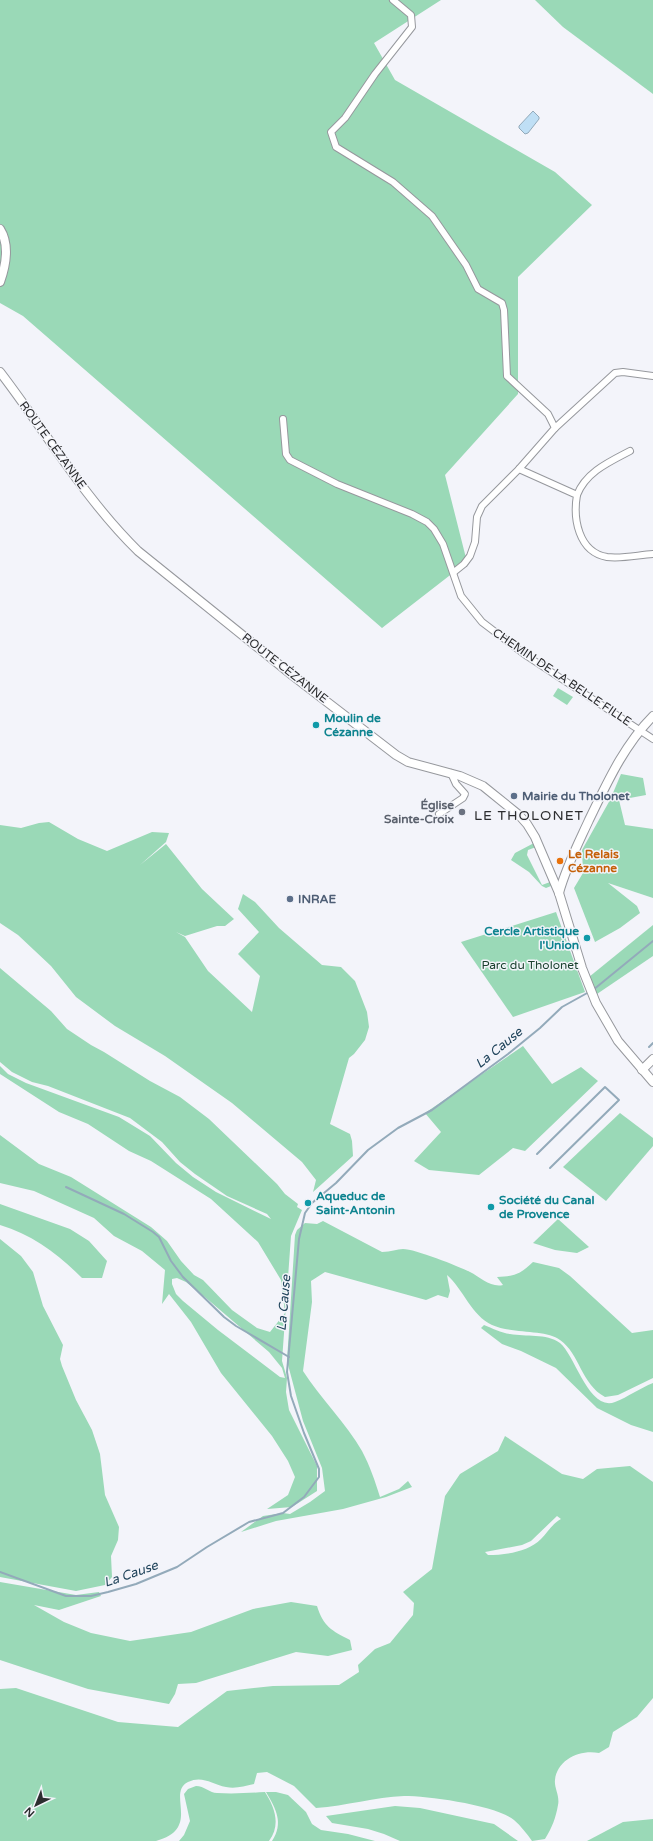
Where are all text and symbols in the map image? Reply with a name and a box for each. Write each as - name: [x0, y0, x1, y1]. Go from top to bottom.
- street label: ROUTE CÉZANNE: [16, 398, 90, 492]
- street label: CHEMIN DE LA BELLE FILLE: [490, 625, 634, 729]
- street label: ROUTE CÉZANNE: [239, 630, 331, 706]
- place label: Moulin de Cézanne: [324, 711, 381, 739]
- marker: Moulin de Cézanne: [311, 720, 321, 730]
- place label: Mairie du Tholonet: [522, 789, 630, 803]
- marker: Mairie du Tholonet: [509, 791, 519, 801]
- place label: Église Sainte-Croix: [384, 798, 454, 826]
- marker: Église Sainte-Croix: [457, 807, 467, 817]
- district label: LE THOLONET: [474, 807, 584, 824]
- place label: Le Relais Cézanne: [568, 847, 619, 875]
- marker: Le Relais Cézanne: [555, 856, 565, 866]
- place label: INRAE: [298, 892, 337, 906]
- marker: INRAE: [285, 894, 295, 904]
- place label: Cercle Artistique l'Union: [484, 924, 579, 952]
- marker: Cercle Artistique l'Union: [582, 933, 592, 943]
- park label: Parc du Tholonet: [481, 958, 579, 972]
- water label: La Cause: [472, 1024, 526, 1072]
- place label: Aqueduc de Saint-Antonin: [316, 1189, 395, 1217]
- place label: Société du Canal de Provence: [499, 1193, 594, 1221]
- marker: Aqueduc de Saint-Antonin: [303, 1198, 313, 1208]
- marker: Société du Canal de Provence: [486, 1202, 496, 1212]
- water label: La Cause: [274, 1274, 294, 1332]
- water label: La Cause: [102, 1557, 161, 1591]
- north arrow: [16, 1785, 56, 1825]
- text: N: [22, 1804, 37, 1820]

